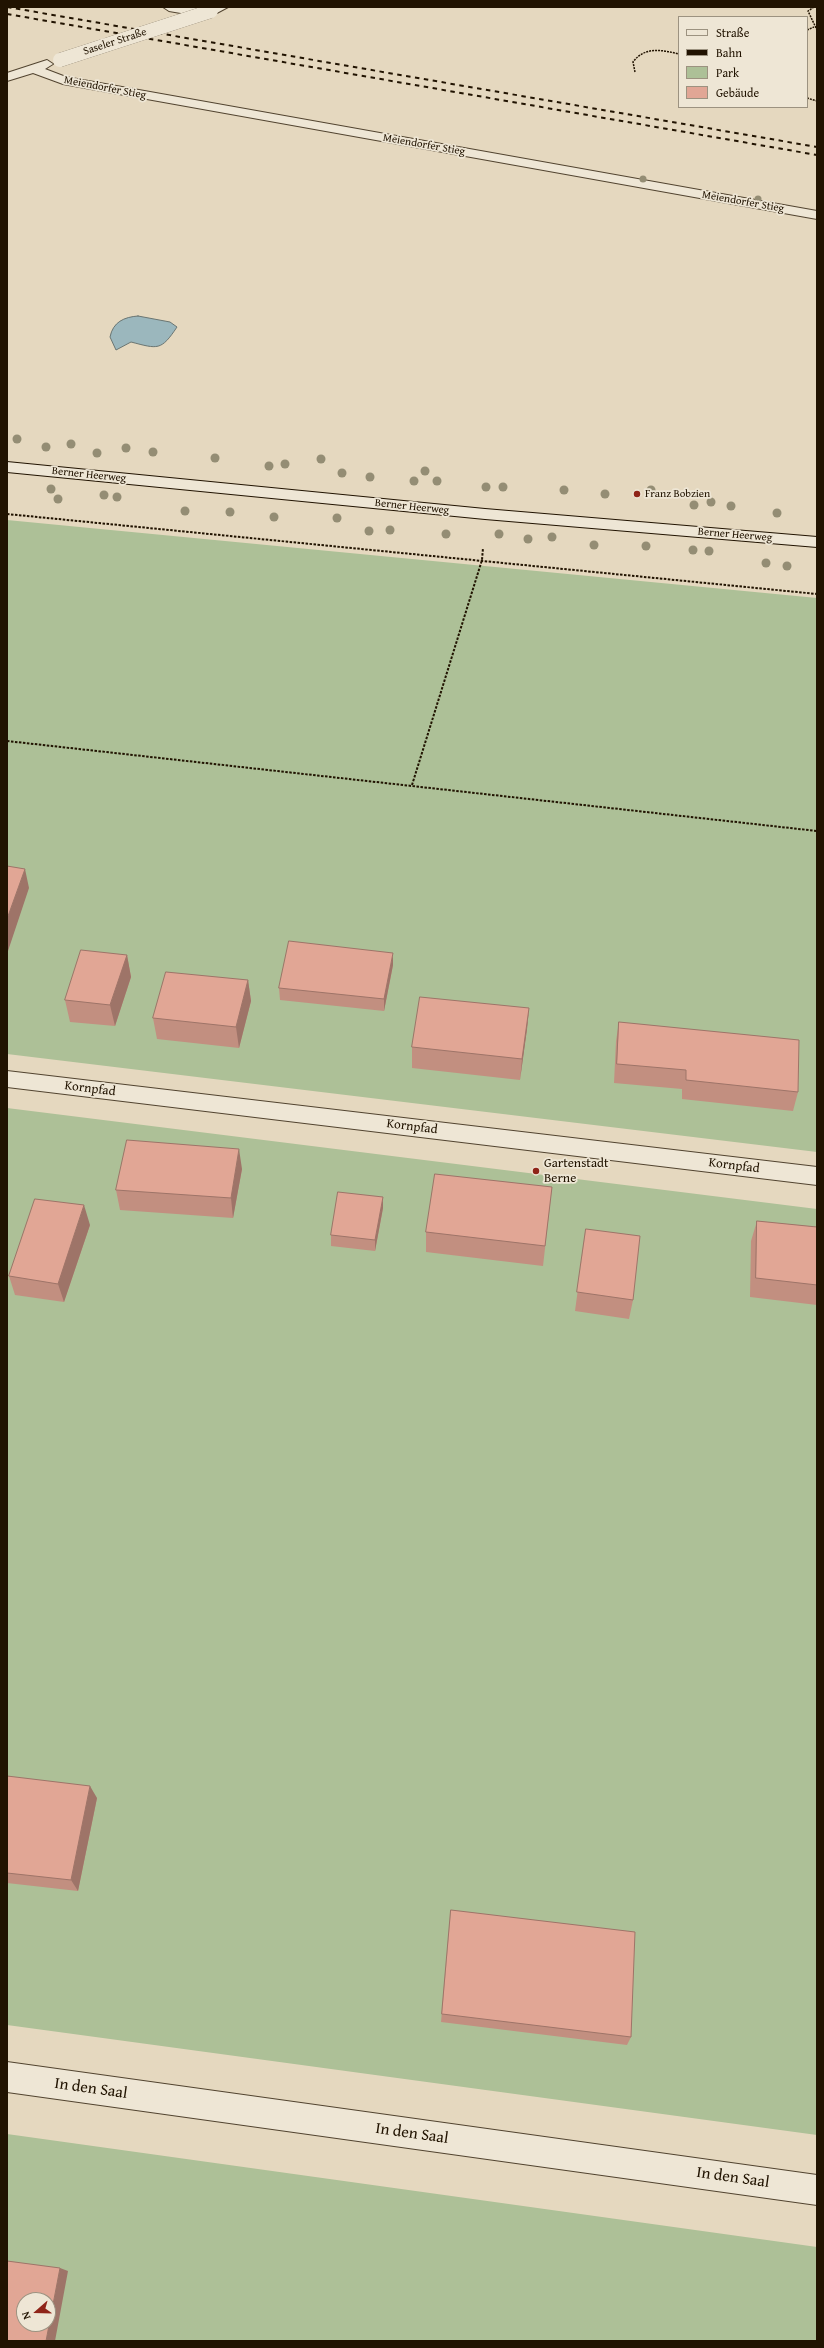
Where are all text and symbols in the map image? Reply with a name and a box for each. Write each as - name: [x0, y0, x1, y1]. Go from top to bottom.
- legend: [678, 16, 808, 108]
- text: Straße: [716, 24, 749, 41]
- street label: Saseler Straße: [82, 26, 148, 58]
- text: Bahn: [716, 44, 742, 61]
- text: Park: [716, 64, 739, 81]
- street label: Meiendorfer Stieg: [63, 74, 147, 102]
- text: Gebäude: [716, 84, 759, 101]
- street label: Meiendorfer Stieg: [382, 131, 466, 159]
- street label: Meiendorfer Stieg: [701, 188, 785, 216]
- street label: Berner Heerweg: [51, 465, 127, 485]
- place label: Franz Bobzien: [645, 487, 710, 501]
- marker: Franz Bobzien: [632, 489, 642, 499]
- street label: Berner Heerweg: [374, 497, 450, 517]
- street label: Berner Heerweg: [697, 525, 773, 545]
- street label: Kornpfad: [64, 1078, 116, 1100]
- street label: Kornpfad: [386, 1116, 438, 1138]
- street label: Kornpfad: [708, 1155, 760, 1177]
- place label: Gartenstadt Berne: [544, 1156, 609, 1187]
- marker: Gartenstadt Berne: [531, 1166, 541, 1176]
- street label: In den Saal: [53, 2074, 129, 2104]
- street label: In den Saal: [374, 2119, 450, 2149]
- street label: In den Saal: [695, 2163, 771, 2193]
- north arrow: [16, 2292, 56, 2332]
- text: N: [17, 2310, 34, 2322]

